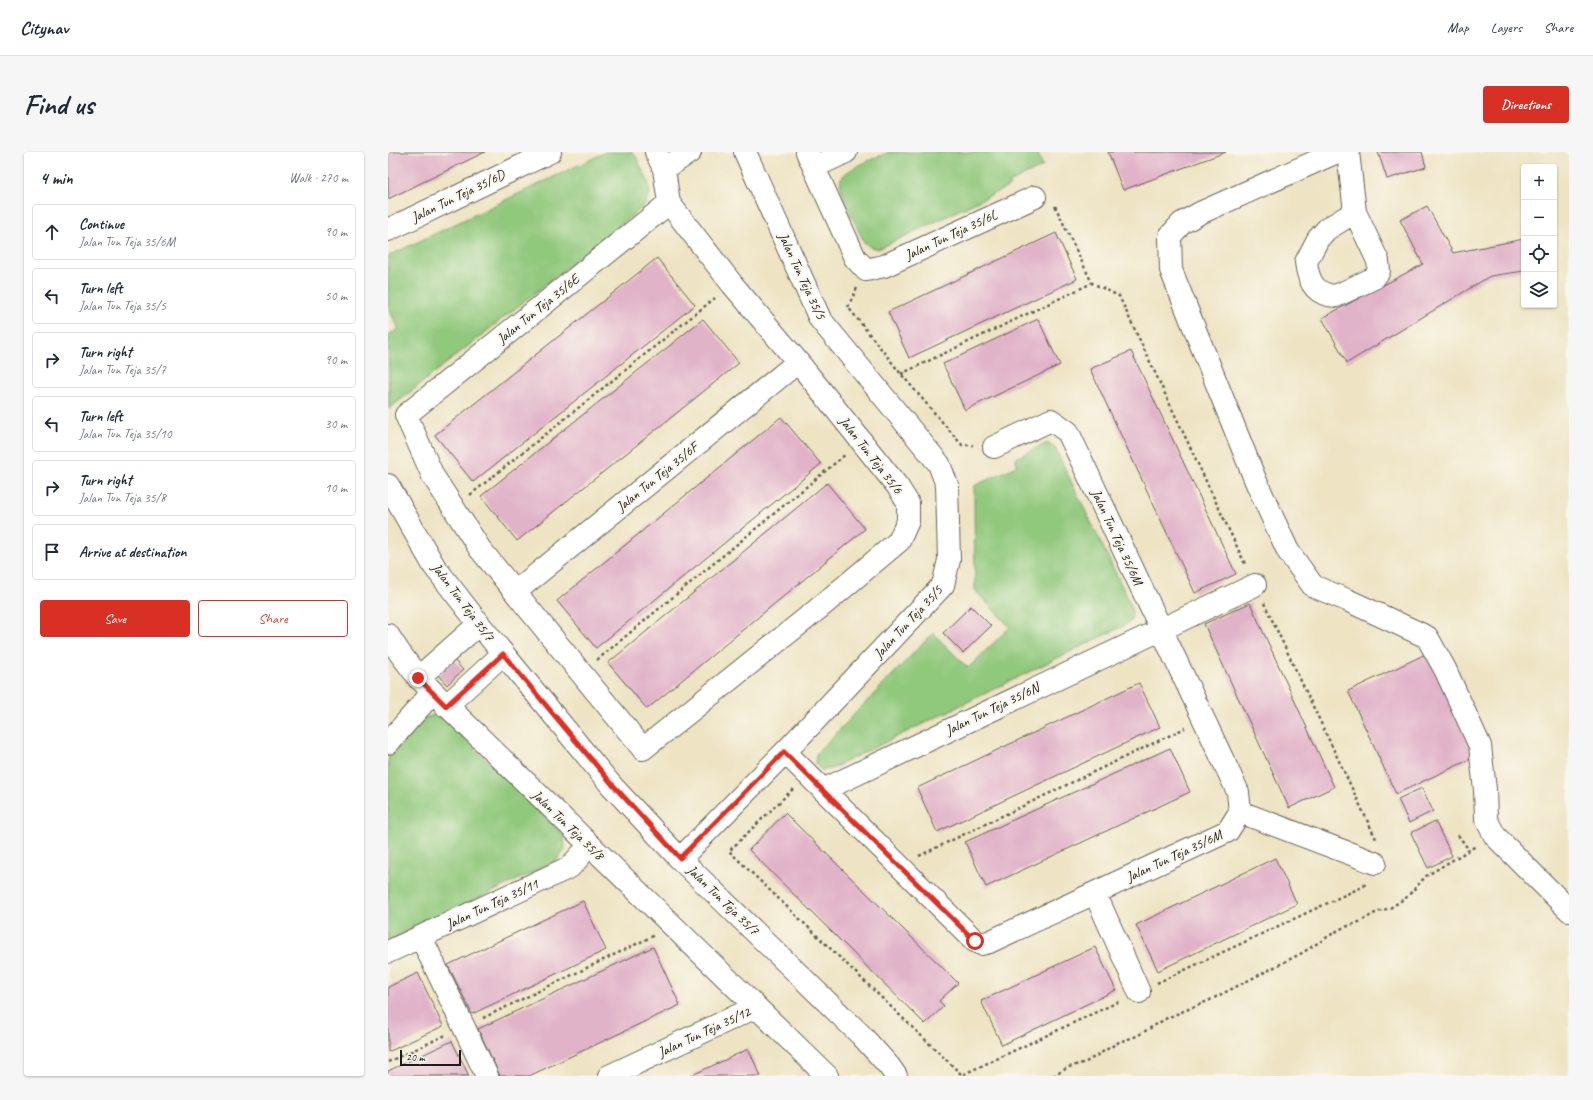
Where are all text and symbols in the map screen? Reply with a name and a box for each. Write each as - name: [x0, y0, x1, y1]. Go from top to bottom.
- text: Citynav: [20, 16, 68, 40]
- text: Map: [1447, 19, 1469, 36]
- text: Layers: [1491, 19, 1522, 36]
- text: Share: [1544, 19, 1573, 36]
- button: Directions: [1483, 86, 1569, 123]
- text: Find us: [24, 87, 94, 122]
- map controls: [1521, 164, 1557, 308]
- button: +: [1521, 164, 1557, 200]
- street label: Jalan Tun Teja 35/6D: [408, 165, 509, 226]
- text: 4 min: [40, 168, 73, 189]
- text: Walk · 270 m: [289, 170, 348, 186]
- button: −: [1521, 200, 1557, 236]
- street label: Jalan Tun Teja 35/6L: [901, 206, 1001, 264]
- text: Continue: [79, 215, 124, 234]
- icon: ahead: [41, 221, 63, 243]
- text: 90 m: [325, 224, 347, 240]
- street label: Jalan Tun Teja 35/5: [774, 229, 830, 323]
- text: Jalan Tun Teja 35/6M: [79, 234, 175, 250]
- button: locate: [1521, 236, 1557, 272]
- street label: Jalan Tun Teja 35/6E: [493, 270, 584, 348]
- button: layers: [1521, 272, 1557, 308]
- text: Turn left: [79, 279, 122, 298]
- icon: left: [41, 285, 63, 307]
- text: 50 m: [325, 288, 347, 304]
- text: Jalan Tun Teja 35/5: [79, 298, 166, 314]
- text: Turn right: [79, 343, 132, 362]
- icon: right: [41, 349, 63, 371]
- text: 90 m: [325, 352, 347, 368]
- text: Jalan Tun Teja 35/7: [79, 362, 166, 378]
- text: Turn left: [79, 407, 122, 426]
- street label: Jalan Tun Teja 35/6: [835, 412, 907, 498]
- icon: left: [41, 413, 63, 435]
- text: 30 m: [325, 416, 347, 432]
- text: Jalan Tun Teja 35/10: [79, 426, 172, 442]
- street label: Jalan Tun Teja 35/6F: [612, 437, 704, 516]
- text: Turn right: [79, 471, 132, 490]
- icon: right: [41, 477, 63, 499]
- text: 10 m: [325, 480, 347, 496]
- street label: Jalan Tun Teja 35/6M: [1087, 486, 1147, 589]
- text: Jalan Tun Teja 35/8: [79, 490, 166, 506]
- icon: arrive: [41, 541, 63, 563]
- text: Arrive at destination: [79, 543, 186, 562]
- street label: Jalan Tun Teja 35/7: [427, 559, 498, 645]
- street label: Jalan Tun Teja 35/5: [869, 582, 947, 663]
- button: Save: [40, 600, 190, 637]
- button: Share: [198, 600, 348, 637]
- route end: [409, 669, 427, 687]
- street label: Jalan Tun Teja 35/6N: [942, 678, 1044, 739]
- street label: Jalan Tun Teja 35/8: [528, 786, 609, 865]
- street label: Jalan Tun Teja 35/6M: [1123, 826, 1226, 886]
- street label: Jalan Tun Teja 35/7: [683, 861, 763, 939]
- street label: Jalan Tun Teja 35/11: [442, 875, 541, 933]
- route start: [966, 932, 984, 950]
- street label: Jalan Tun Teja 35/12: [654, 1003, 754, 1061]
- scale bar: [400, 1048, 461, 1067]
- text: 20 m: [406, 1050, 425, 1064]

